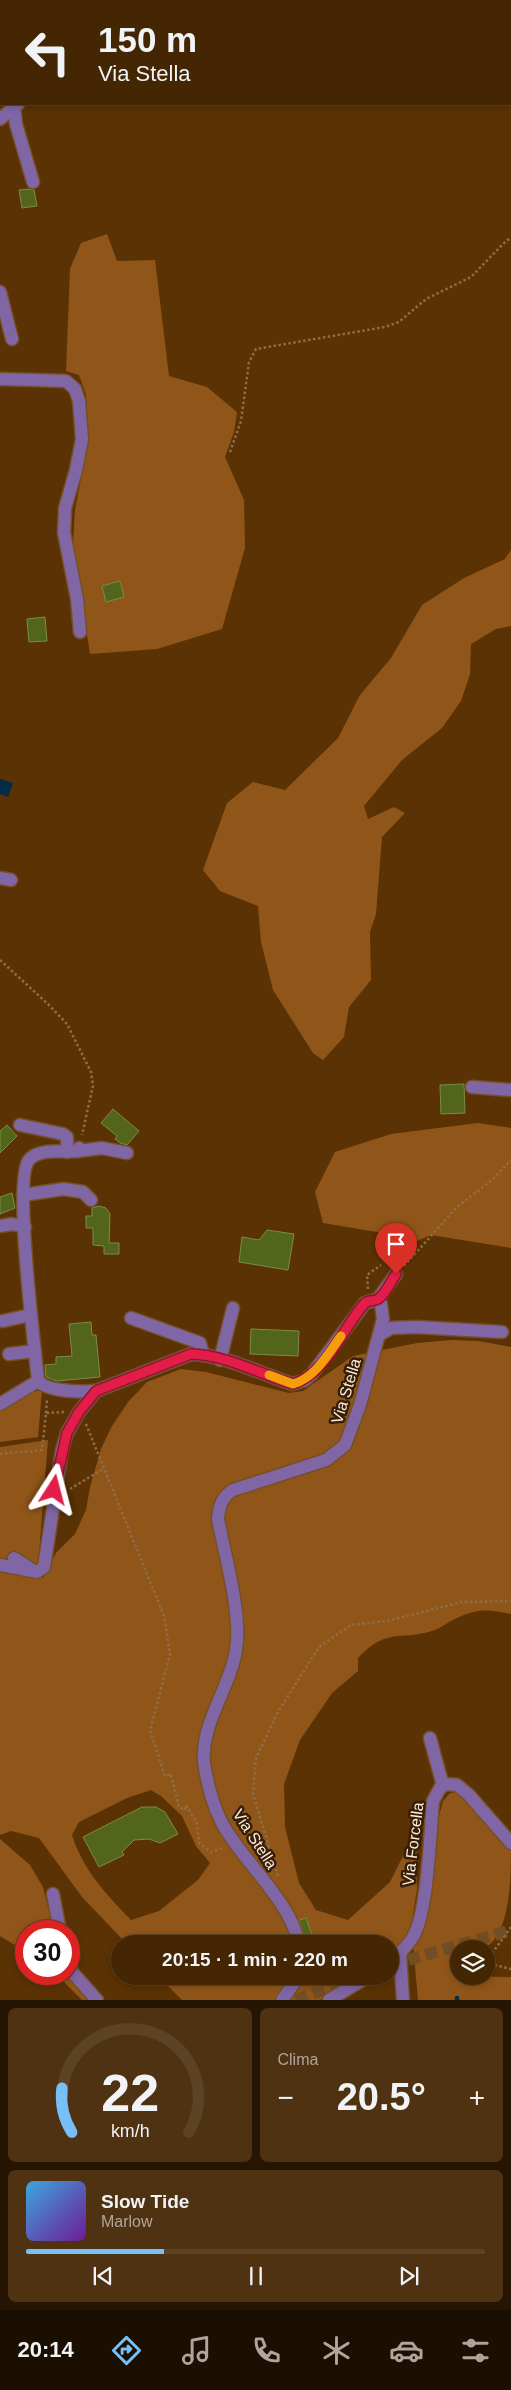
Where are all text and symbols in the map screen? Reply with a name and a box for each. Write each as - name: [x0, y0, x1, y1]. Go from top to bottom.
- icon: left: [15, 20, 80, 85]
- text: 150 m: [98, 20, 197, 59]
- text: Via Stella: [98, 61, 191, 86]
- pin: [375, 1223, 417, 1274]
- icon: arrive: [382, 1230, 410, 1258]
- street label: Via Stella: [328, 1356, 364, 1426]
- position arrow: [27, 1463, 79, 1515]
- street label: Via Forcella: [399, 1801, 427, 1887]
- street label: Via Stella: [230, 1806, 281, 1872]
- speed limit sign: 30: [15, 1920, 80, 1985]
- map controls: [450, 1940, 495, 1985]
- button: layers: [450, 1940, 495, 1985]
- text: 20:15 · 1 min · 220 m: [162, 1949, 348, 1970]
- text: Clima: [278, 2051, 318, 2068]
- text: 22: [101, 2064, 159, 2122]
- text: 20.5°: [337, 2076, 426, 2118]
- text: −: [278, 2082, 294, 2113]
- text: +: [469, 2082, 485, 2113]
- text: km/h: [110, 2121, 149, 2141]
- text: Slow Tide: [101, 2191, 189, 2212]
- text: Marlow: [101, 2213, 153, 2230]
- icon: previous: [89, 2262, 117, 2290]
- icon: pause: [242, 2262, 270, 2290]
- icon: next: [395, 2262, 423, 2290]
- icon: directions: [109, 2333, 144, 2368]
- icon: music: [179, 2333, 214, 2368]
- icon: phone: [249, 2333, 284, 2368]
- icon: climate: [319, 2333, 354, 2368]
- icon: car: [389, 2333, 424, 2368]
- icon: filters: [458, 2333, 493, 2368]
- text: 20:14: [17, 2337, 74, 2362]

